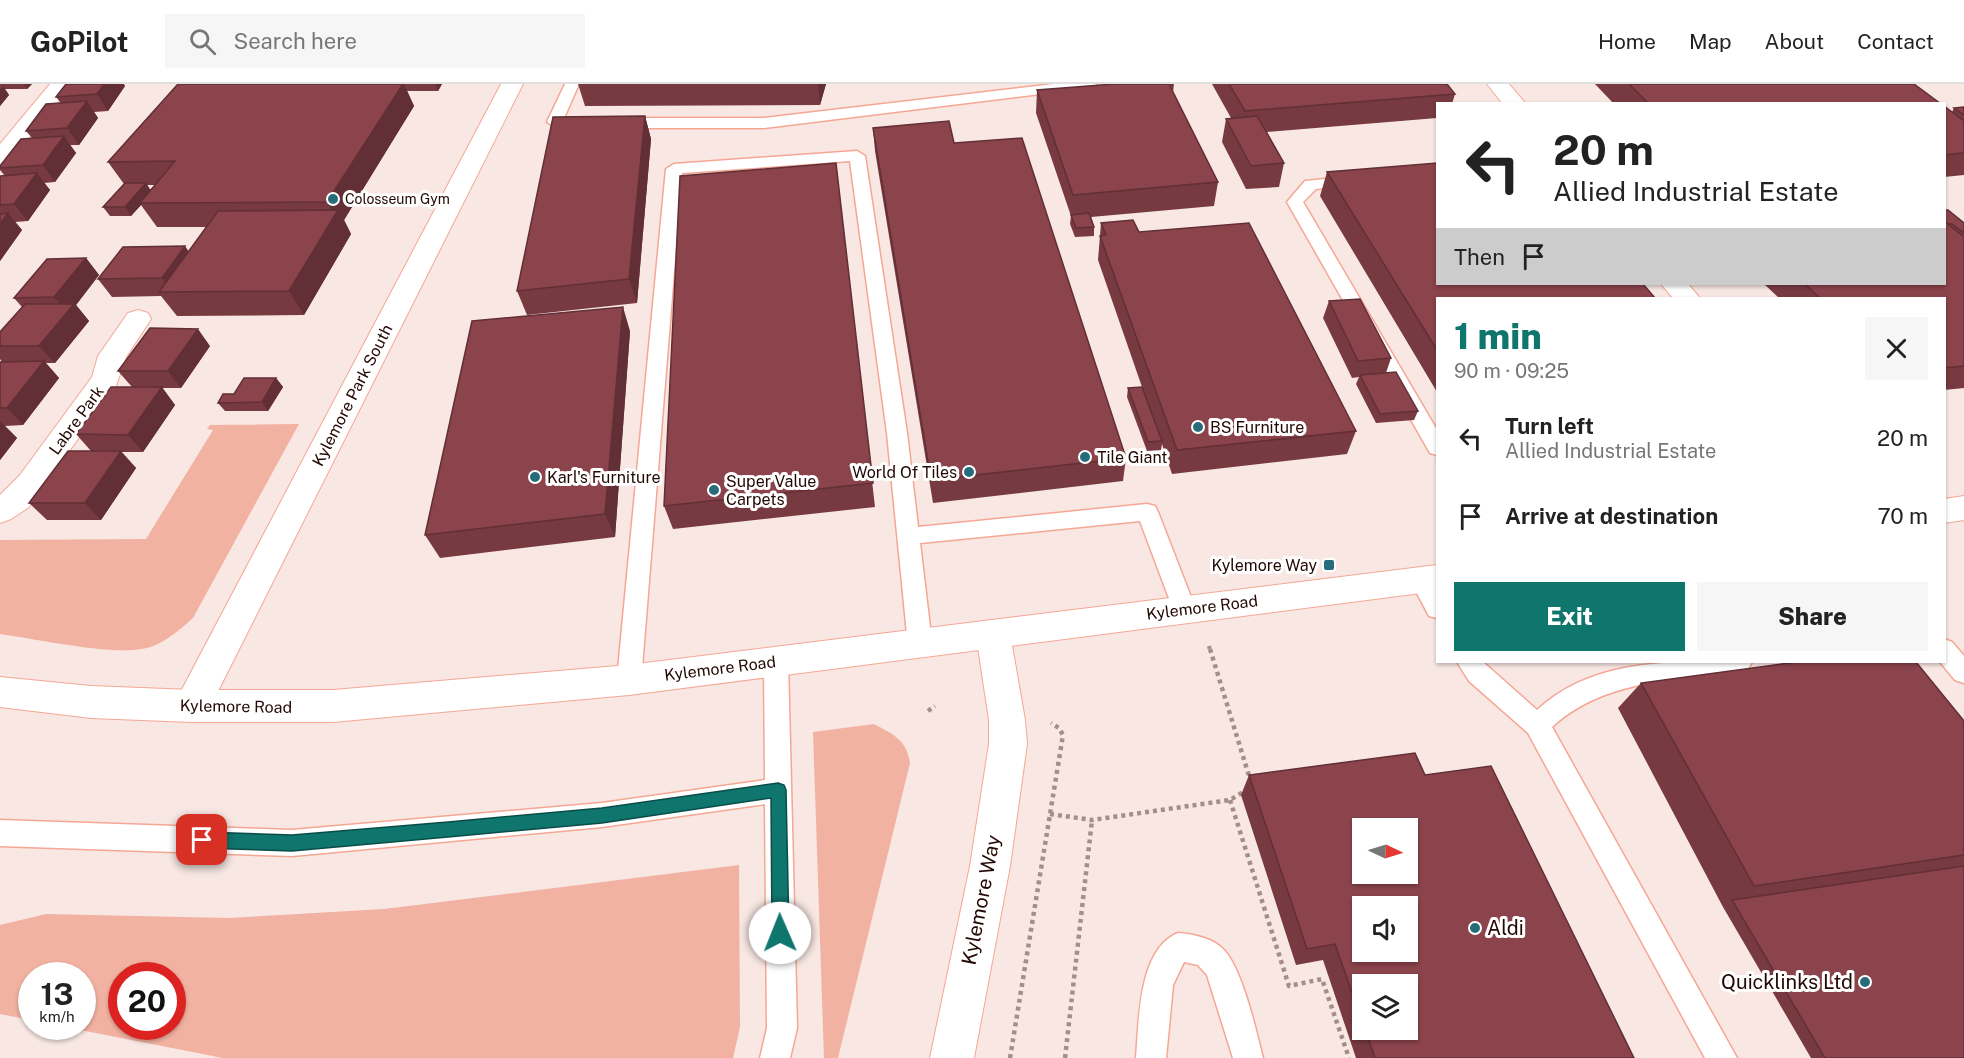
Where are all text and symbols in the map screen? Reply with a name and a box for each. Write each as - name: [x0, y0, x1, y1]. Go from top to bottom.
- search box: [165, 14, 585, 68]
- text: GoPilot: [30, 25, 129, 58]
- icon: search: [186, 25, 219, 58]
- text: Search here: [234, 28, 357, 54]
- text: Home: [1598, 29, 1656, 54]
- text: Map: [1689, 29, 1732, 54]
- text: About: [1765, 29, 1824, 54]
- text: Contact: [1857, 29, 1934, 54]
- text: 20 m: [1553, 125, 1654, 174]
- icon: left: [1454, 126, 1532, 204]
- text: Allied Industrial Estate: [1553, 175, 1838, 207]
- place label: Colosseum Gym: [345, 191, 450, 207]
- marker: Colosseum Gym: [326, 192, 340, 206]
- icon: arrive: [1517, 240, 1550, 273]
- text: Then: [1454, 244, 1505, 270]
- text: 1 min: [1454, 315, 1542, 357]
- button: close: [1865, 317, 1928, 380]
- street label: Kylemore Park South: [308, 321, 396, 469]
- text: 90 m · 09:25: [1454, 359, 1569, 383]
- street label: Labre Park: [45, 382, 108, 458]
- text: Turn left: [1505, 413, 1594, 439]
- place label: BS Furniture: [1210, 418, 1304, 437]
- marker: BS Furniture: [1191, 420, 1205, 434]
- icon: left: [1454, 422, 1487, 455]
- text: 20 m: [1877, 425, 1928, 451]
- text: Allied Industrial Estate: [1505, 439, 1716, 463]
- place label: Tile Giant: [1097, 448, 1168, 467]
- marker: Tile Giant: [1078, 450, 1092, 464]
- place label: World Of Tiles: [852, 463, 957, 482]
- marker: World Of Tiles: [962, 465, 976, 479]
- place label: Karl's Furniture: [547, 468, 661, 487]
- marker: Karl's Furniture: [528, 470, 542, 484]
- place label: Super Value Carpets: [726, 472, 816, 509]
- marker: Super Value Carpets: [707, 483, 721, 497]
- icon: arrive: [1454, 500, 1487, 533]
- text: Arrive at destination: [1505, 503, 1718, 529]
- text: 70 m: [1877, 503, 1928, 529]
- place label: Kylemore Way: [1211, 556, 1317, 575]
- marker: Kylemore Way: [1322, 558, 1336, 572]
- button: Exit: [1454, 582, 1685, 651]
- button: Share: [1697, 582, 1928, 651]
- street label: Kylemore Road: [1145, 591, 1259, 624]
- street label: Kylemore Road: [663, 652, 777, 685]
- street label: Kylemore Road: [180, 696, 292, 717]
- pin: [176, 814, 227, 865]
- north arrow: [1352, 818, 1418, 884]
- map controls: [1352, 818, 1418, 1040]
- icon: arrive: [185, 823, 218, 856]
- street label: Kylemore Way: [957, 833, 1005, 967]
- button: sound: [1352, 896, 1418, 962]
- position arrow: [748, 901, 812, 965]
- place label: Aldi: [1487, 916, 1524, 940]
- marker: Aldi: [1468, 921, 1482, 935]
- speed limit sign: 20: [108, 962, 186, 1040]
- place label: Quicklinks Ltd: [1721, 970, 1853, 994]
- button: layers: [1352, 974, 1418, 1040]
- marker: Quicklinks Ltd: [1858, 975, 1872, 989]
- text: 13: [41, 976, 73, 1012]
- text: km/h: [39, 1008, 75, 1025]

